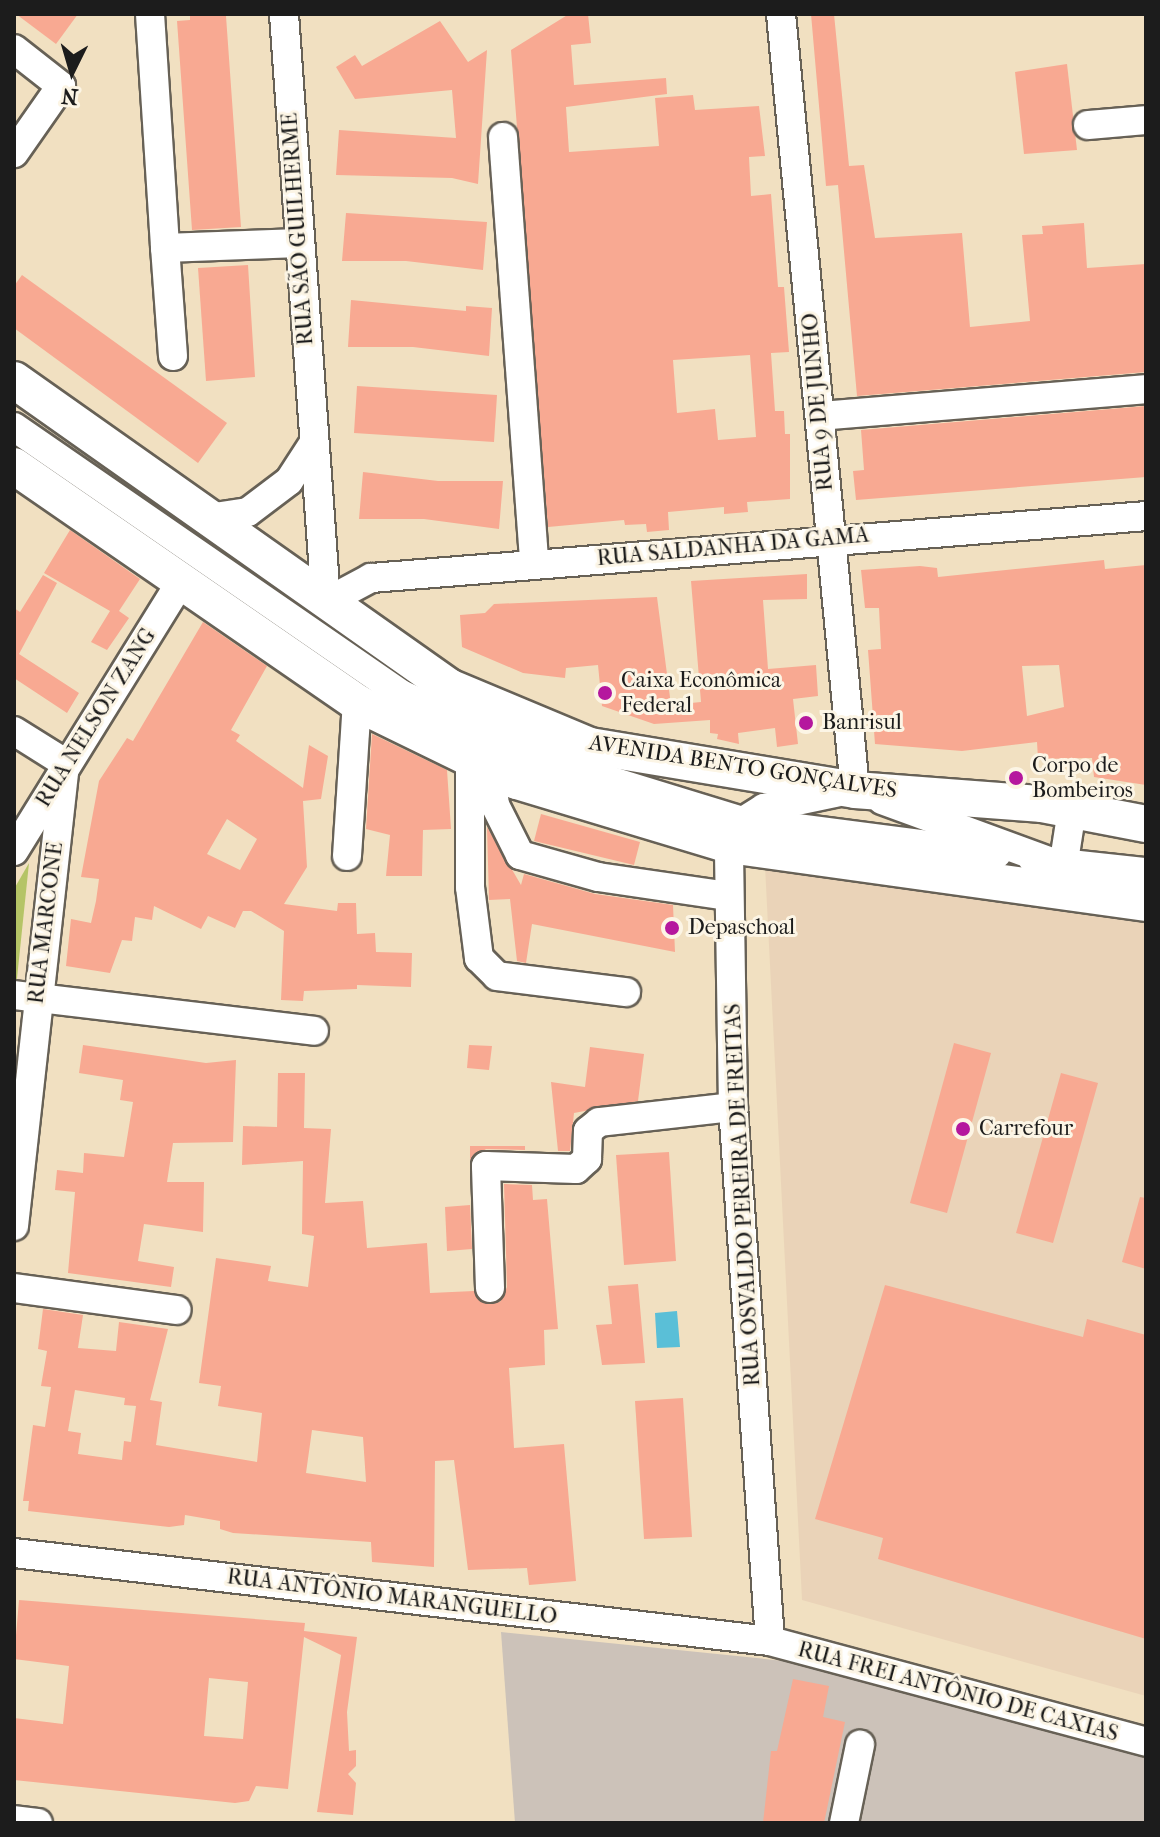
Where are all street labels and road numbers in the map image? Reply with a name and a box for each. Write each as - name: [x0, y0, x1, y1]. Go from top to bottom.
- street label: RUA SÃO GUILHERME: [277, 112, 319, 346]
- street label: RUA 9 DE JUNHO: [797, 312, 839, 492]
- street label: RUA SALDANHA DA GAMA: [596, 522, 870, 572]
- street label: RUA NELSON ZANG: [30, 624, 162, 812]
- street label: AVENIDA BENTO GONÇALVES: [587, 730, 899, 804]
- street label: RUA MARCONE: [23, 840, 69, 1006]
- street label: RUA OSVALDO PEREIRA DE FREITAS: [720, 1003, 766, 1387]
- street label: RUA ANTÔNIO MARANGUELLO: [225, 1564, 559, 1630]
- street label: RUA FREI ANTÔNIO DE CAXIAS: [795, 1636, 1121, 1748]

